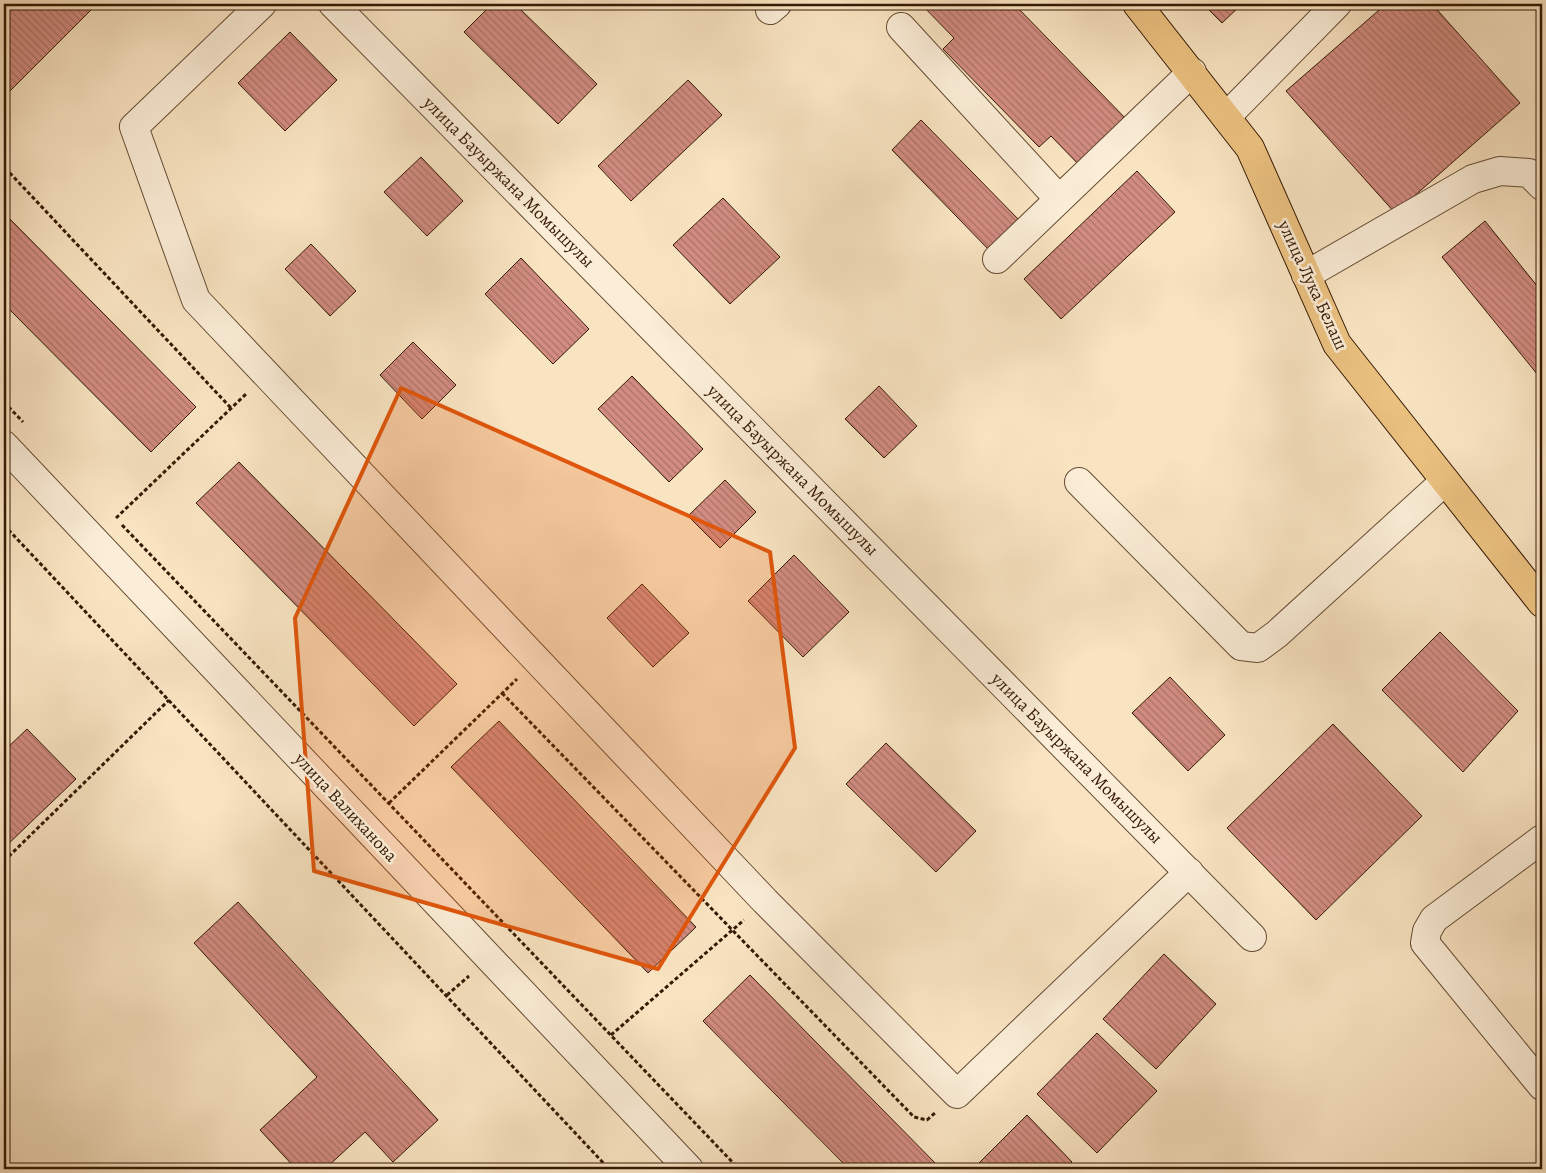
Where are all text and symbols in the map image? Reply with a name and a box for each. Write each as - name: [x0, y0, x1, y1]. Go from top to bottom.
- street label: улица Бауыржана Момышулы: [417, 90, 600, 273]
- street label: улица Лука Белаш: [1272, 215, 1354, 354]
- street label: улица Бауыржана Момышулы: [701, 378, 884, 561]
- street label: улица Бауыржана Момышулы: [985, 666, 1168, 849]
- street label: улица Валиханова: [288, 746, 403, 867]

